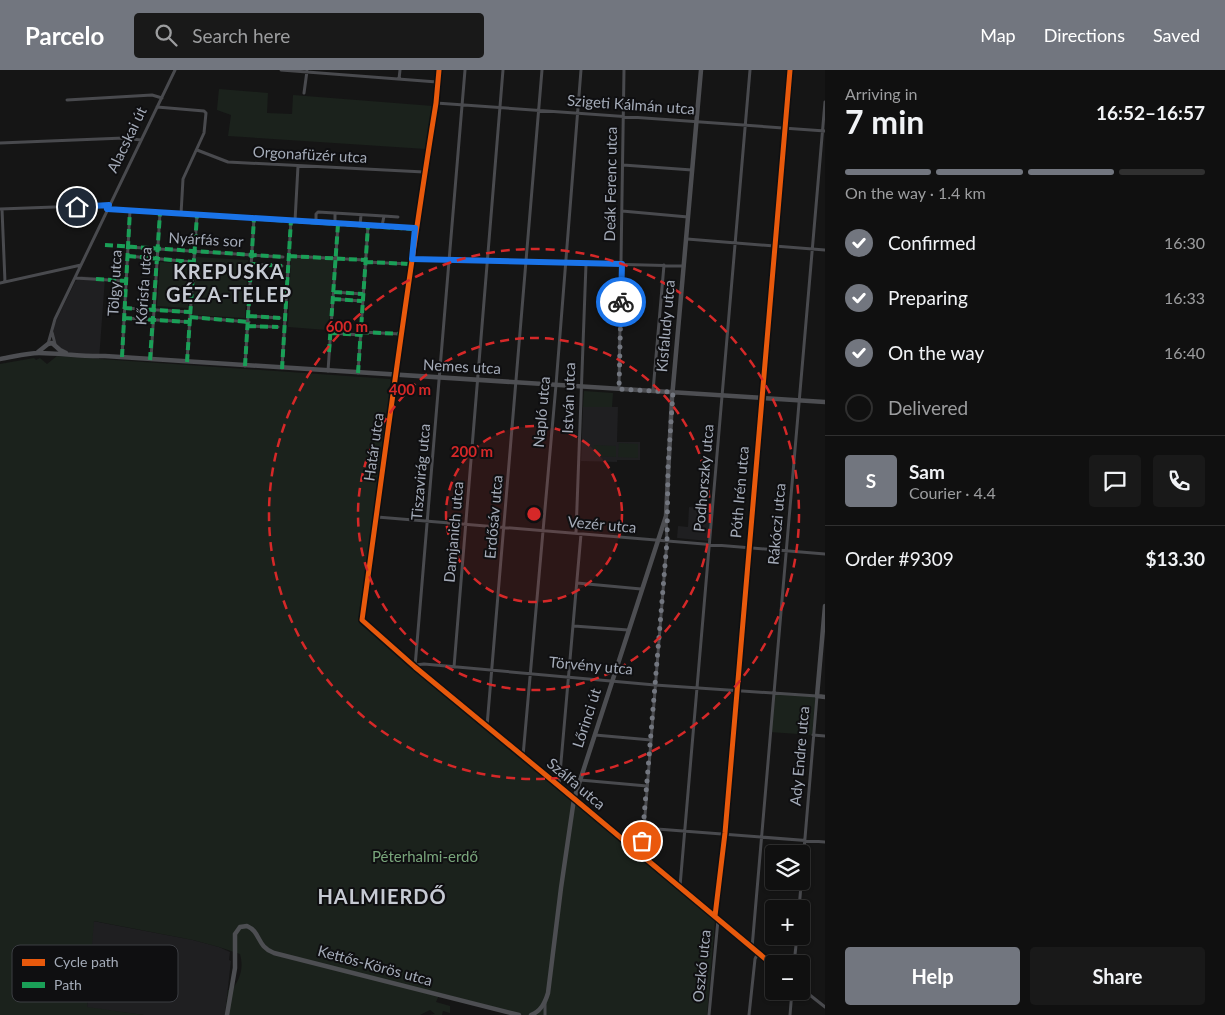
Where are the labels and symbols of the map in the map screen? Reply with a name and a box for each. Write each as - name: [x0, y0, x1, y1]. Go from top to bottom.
- street label: Szigeti Kálmán utca: [567, 91, 696, 117]
- street label: Alacskai út: [102, 103, 150, 175]
- street label: Deák Ferenc utca: [600, 127, 620, 241]
- street label: Orgonafüzér utca: [252, 142, 368, 166]
- pin: [56, 186, 98, 228]
- street label: Nyárfás sor: [168, 228, 245, 250]
- street label: Kőrisfa utca: [131, 246, 155, 326]
- street label: Tölgy utca: [103, 249, 125, 317]
- district label: KREPUSKA GÉZA-TELEP: [166, 259, 292, 306]
- courier: [596, 277, 646, 327]
- street label: Kisfaludy utca: [652, 279, 678, 373]
- text: 600 m: [326, 317, 368, 335]
- street label: Nemes utca: [423, 355, 502, 377]
- street label: István utca: [558, 362, 578, 434]
- street label: Napló utca: [529, 376, 553, 448]
- text: 400 m: [389, 380, 431, 398]
- street label: Határ utca: [359, 412, 387, 482]
- street label: Tiszavirág utca: [407, 423, 433, 521]
- street label: Podhorszky utca: [689, 423, 717, 533]
- text: 200 m: [451, 442, 493, 460]
- street label: Póth Irén utca: [726, 445, 752, 539]
- street label: Erdősáv utca: [480, 474, 506, 559]
- street label: Damjanich utca: [440, 480, 466, 583]
- street label: Rákóczi utca: [763, 482, 789, 566]
- centre of rings: [525, 505, 543, 523]
- street label: Vezér utca: [567, 512, 637, 536]
- street label: Törvény utca: [548, 652, 634, 678]
- street label: Lőrinci út: [568, 685, 604, 750]
- street label: Ady Endre utca: [786, 705, 812, 807]
- street label: Szálfa utca: [544, 754, 609, 813]
- pin: [621, 820, 663, 862]
- park label: Péterhalmi-erdő: [372, 847, 478, 865]
- district label: HALMIERDŐ: [317, 884, 447, 908]
- street label: Oszkó utca: [688, 929, 714, 1003]
- street label: Kettős-Körös utca: [316, 941, 435, 989]
- legend: [12, 945, 178, 1002]
- text: Cycle path: [54, 953, 119, 970]
- text: Path: [54, 976, 82, 993]

